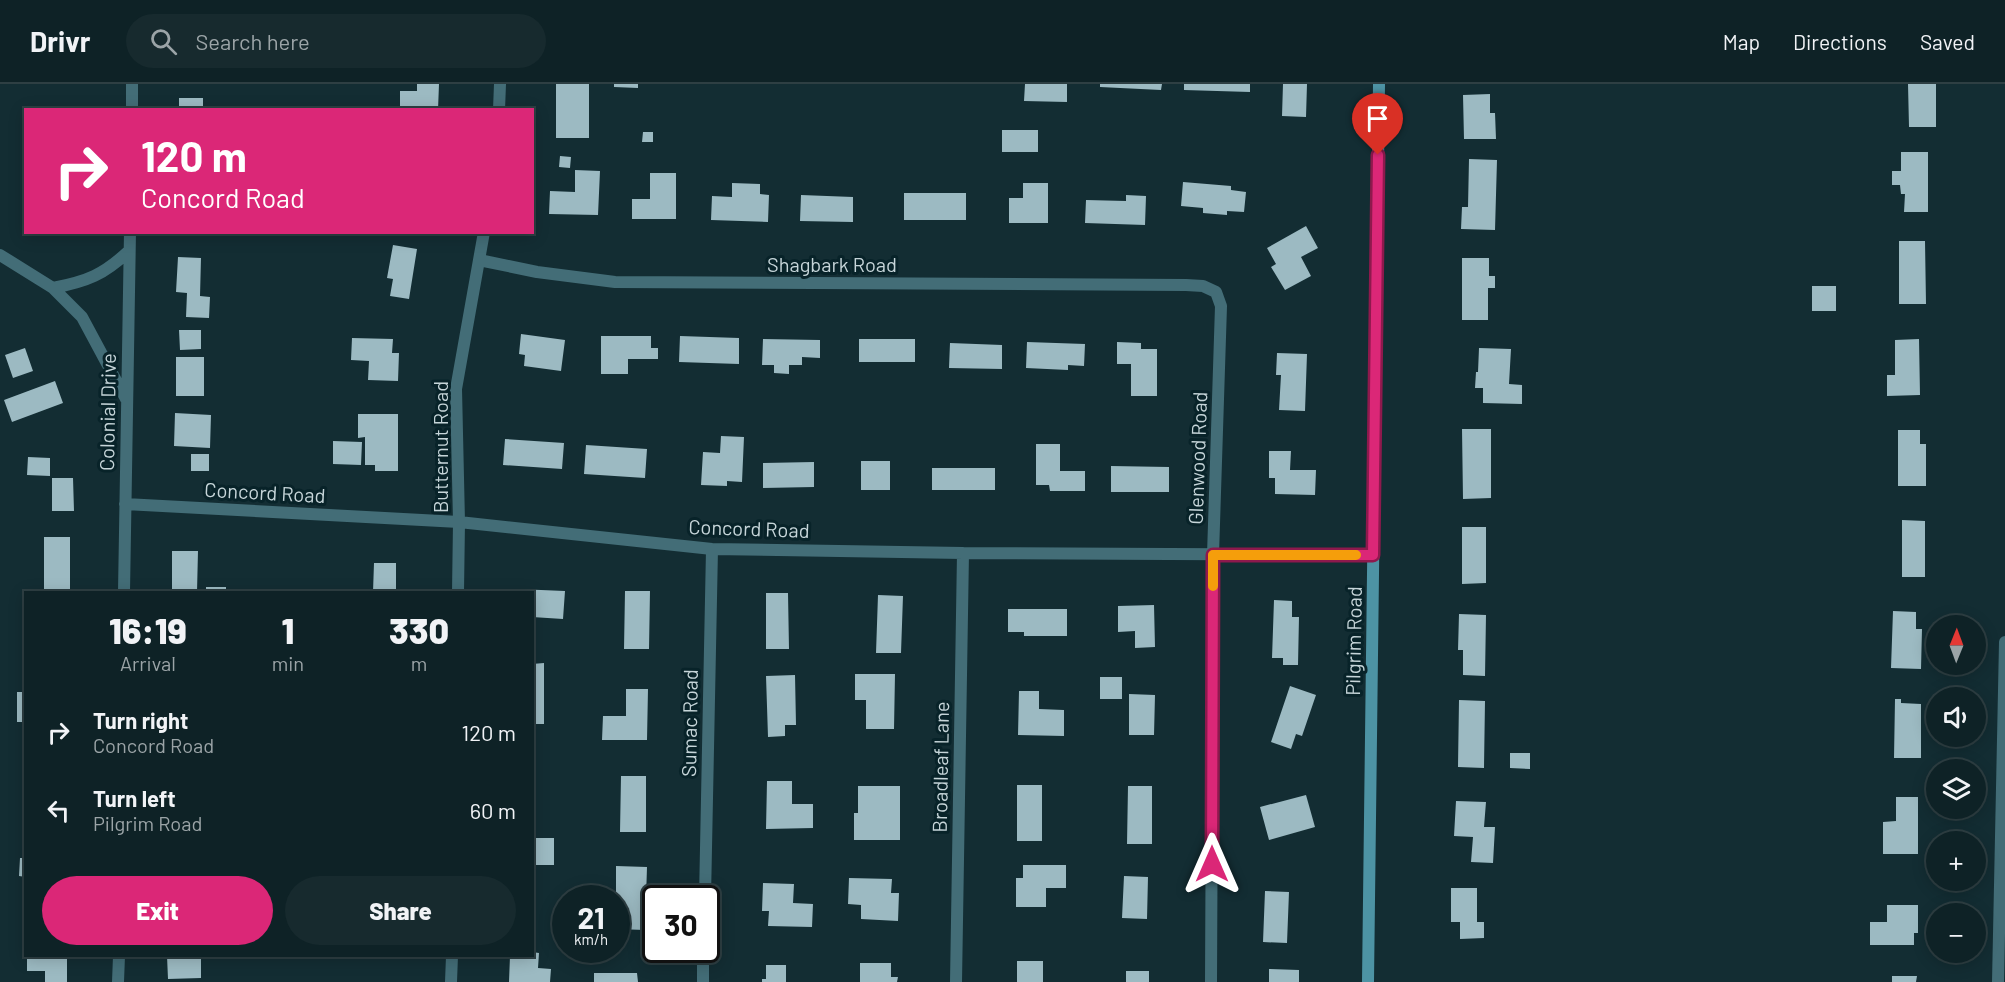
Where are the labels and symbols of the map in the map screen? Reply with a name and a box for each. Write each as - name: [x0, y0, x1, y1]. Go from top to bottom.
- pin: [1352, 93, 1403, 155]
- street label: Shagbark Road: [767, 252, 897, 276]
- street label: Colonial Drive: [94, 353, 120, 471]
- street label: Butternut Road: [428, 381, 452, 513]
- street label: Glenwood Road: [1183, 391, 1211, 525]
- street label: Concord Road: [204, 477, 326, 507]
- street label: Concord Road: [688, 514, 810, 542]
- street label: Pilgrim Road: [1340, 586, 1366, 696]
- north arrow: [1926, 615, 1986, 675]
- street label: Sumac Road: [676, 669, 702, 777]
- street label: Broadleaf Lane: [927, 701, 953, 833]
- position arrow: [1180, 832, 1244, 896]
- speed limit sign: 30: [642, 885, 720, 963]

